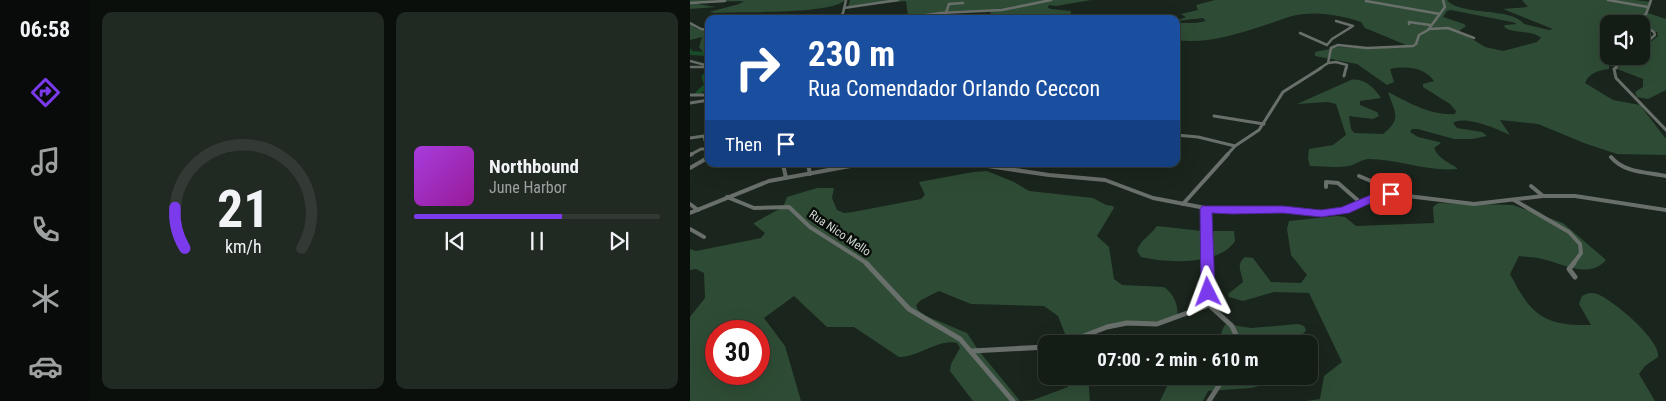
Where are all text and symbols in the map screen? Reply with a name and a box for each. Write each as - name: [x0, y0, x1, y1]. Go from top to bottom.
- map controls: [1600, 15, 1650, 65]
- button: sound: [1600, 15, 1650, 65]
- text: 06:58: [20, 17, 70, 42]
- text: 230 m: [808, 34, 895, 75]
- icon: right: [725, 35, 790, 100]
- icon: directions: [28, 75, 63, 110]
- text: Rua Comendador Orlando Ceccon: [808, 76, 1100, 101]
- icon: arrive: [772, 130, 800, 158]
- text: Then: [725, 133, 762, 156]
- icon: music: [28, 144, 63, 179]
- text: Northbound: [489, 155, 579, 178]
- pin: [1370, 173, 1412, 215]
- text: June Harbor: [489, 178, 567, 197]
- text: 21: [217, 179, 269, 240]
- icon: arrive: [1377, 180, 1405, 208]
- street label: Rua Nico Mello: [806, 207, 874, 259]
- icon: phone: [28, 212, 63, 247]
- icon: previous: [441, 227, 469, 255]
- icon: pause: [523, 227, 551, 255]
- icon: next: [605, 227, 633, 255]
- text: km/h: [225, 236, 261, 257]
- position arrow: [1181, 265, 1233, 317]
- icon: climate: [28, 281, 63, 316]
- speed limit sign: 30: [705, 320, 770, 385]
- text: 07:00 · 2 min · 610 m: [1097, 348, 1259, 371]
- icon: car: [28, 349, 63, 384]

